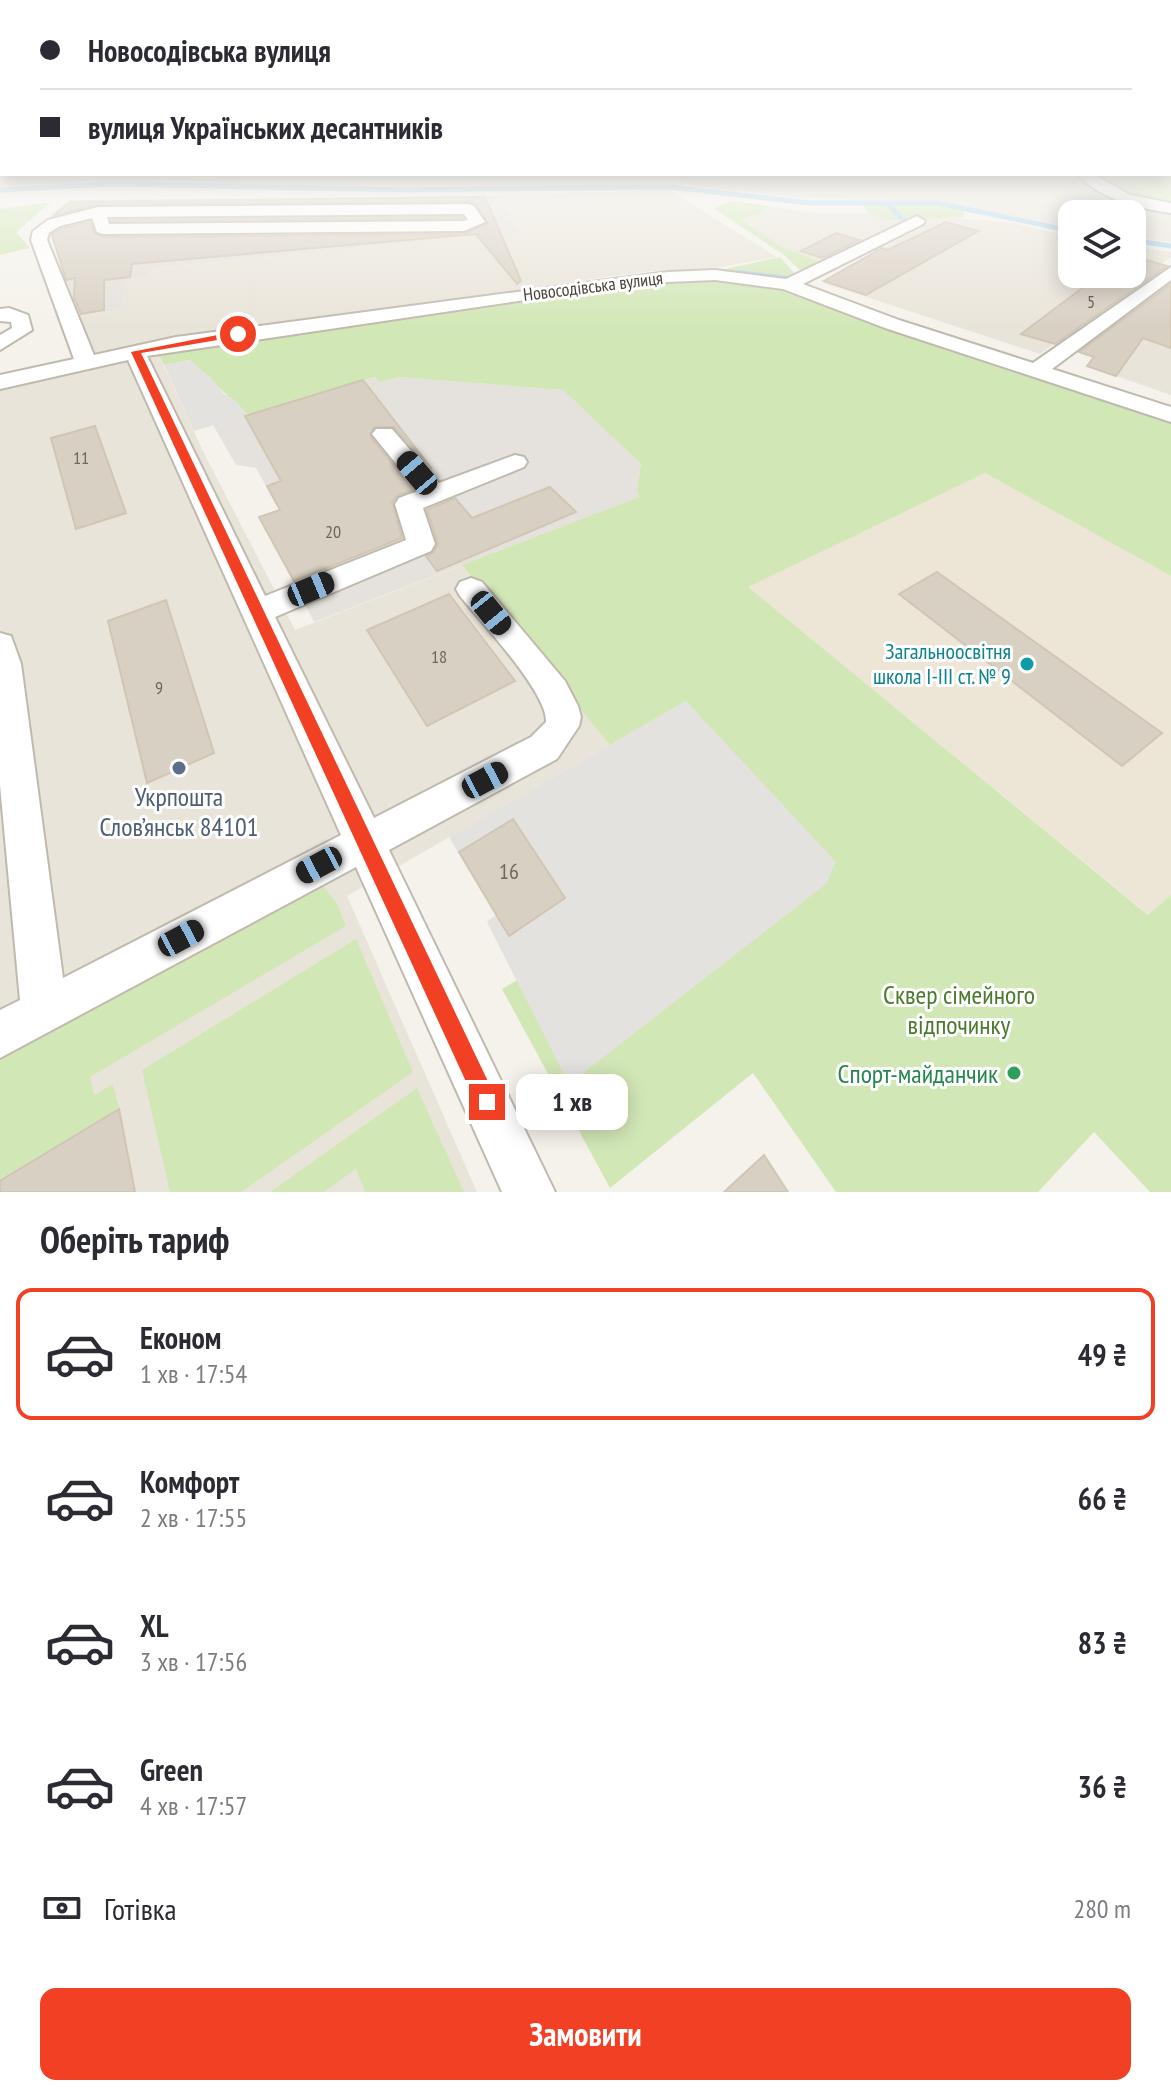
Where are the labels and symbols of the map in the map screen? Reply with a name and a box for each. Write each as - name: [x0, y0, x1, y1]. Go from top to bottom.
- street label: Новосодівська вулиця: [522, 266, 664, 306]
- house number: 5: [1087, 290, 1095, 313]
- route start: [220, 316, 256, 352]
- house number: 11: [73, 446, 89, 469]
- car: [392, 447, 442, 499]
- house number: 20: [325, 520, 341, 543]
- car: [284, 569, 338, 609]
- car: [467, 587, 515, 639]
- place label: Загальноосвітня школа І-ІІІ ст. № 9: [873, 637, 1011, 690]
- house number: 18: [431, 645, 447, 668]
- marker: Загальноосвітня школа І-ІІІ ст. № 9: [1018, 655, 1036, 673]
- house number: 9: [155, 676, 163, 699]
- car: [458, 758, 512, 802]
- marker: Укрпошта Слов’янськ 84101: [170, 759, 188, 777]
- place label: Укрпошта Слов’янськ 84101: [100, 780, 258, 843]
- car: [292, 843, 346, 887]
- house number: 16: [499, 857, 519, 885]
- car: [154, 916, 208, 960]
- park label: Сквер сімейного відпочинку: [883, 978, 1035, 1041]
- place label: Спорт-майданчик: [838, 1057, 998, 1090]
- marker: Спорт-майданчик: [1005, 1064, 1023, 1082]
- callout: 1 хв: [515, 1074, 627, 1130]
- route end: [469, 1084, 505, 1120]

